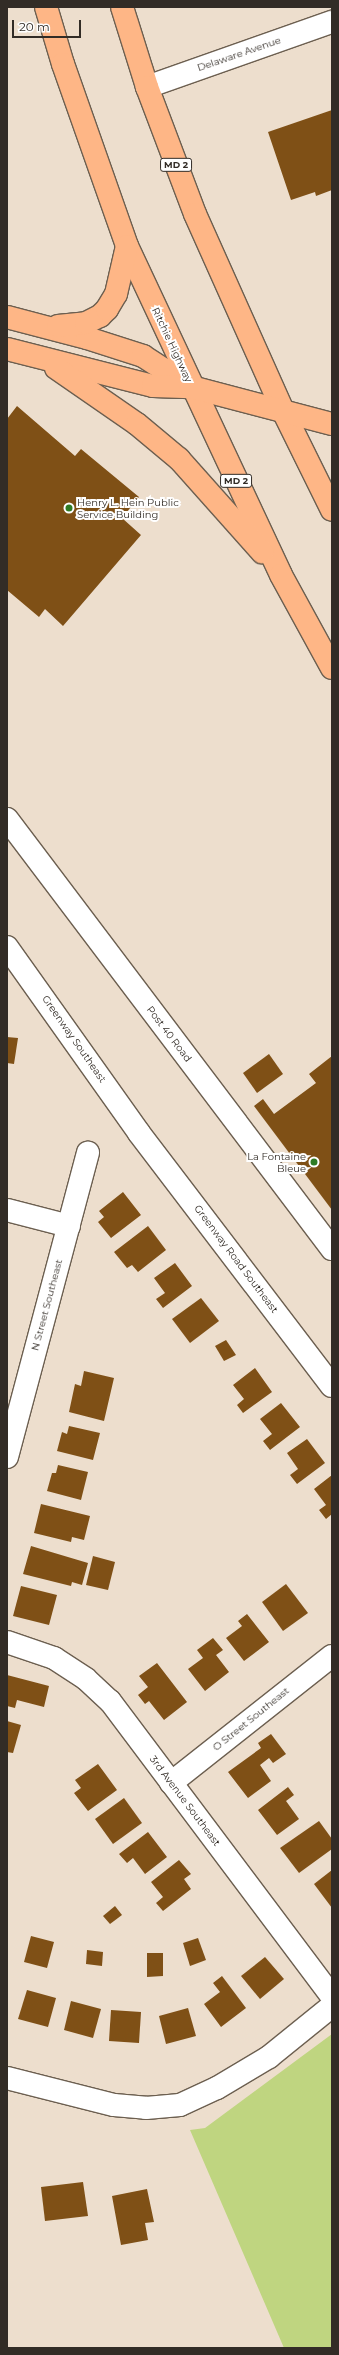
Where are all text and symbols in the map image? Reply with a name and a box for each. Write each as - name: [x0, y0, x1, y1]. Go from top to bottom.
- scale bar: [14, 12, 83, 38]
- text: 20 m: [19, 19, 50, 34]
- street label: Delaware Avenue: [196, 34, 282, 74]
- road number: MD 2: [160, 158, 192, 172]
- street label: Ritchie Highway: [149, 306, 195, 384]
- road number: MD 2: [220, 474, 252, 488]
- place label: Henry L. Hein Public Service Building: [77, 496, 179, 520]
- marker: Henry L. Hein Public Service Building: [64, 503, 74, 513]
- street label: Greenway Southeast: [39, 993, 109, 1085]
- street label: Post 40 Road: [144, 1004, 194, 1064]
- place label: La Fontaine Bleue: [247, 1150, 306, 1174]
- marker: La Fontaine Bleue: [309, 1157, 319, 1167]
- street label: Greenway Road Southeast: [191, 1203, 281, 1315]
- street label: N Street Southeast: [29, 1258, 65, 1352]
- street label: O Street Southeast: [210, 1685, 292, 1753]
- street label: 3rd Avenue Southeast: [147, 1753, 223, 1849]

